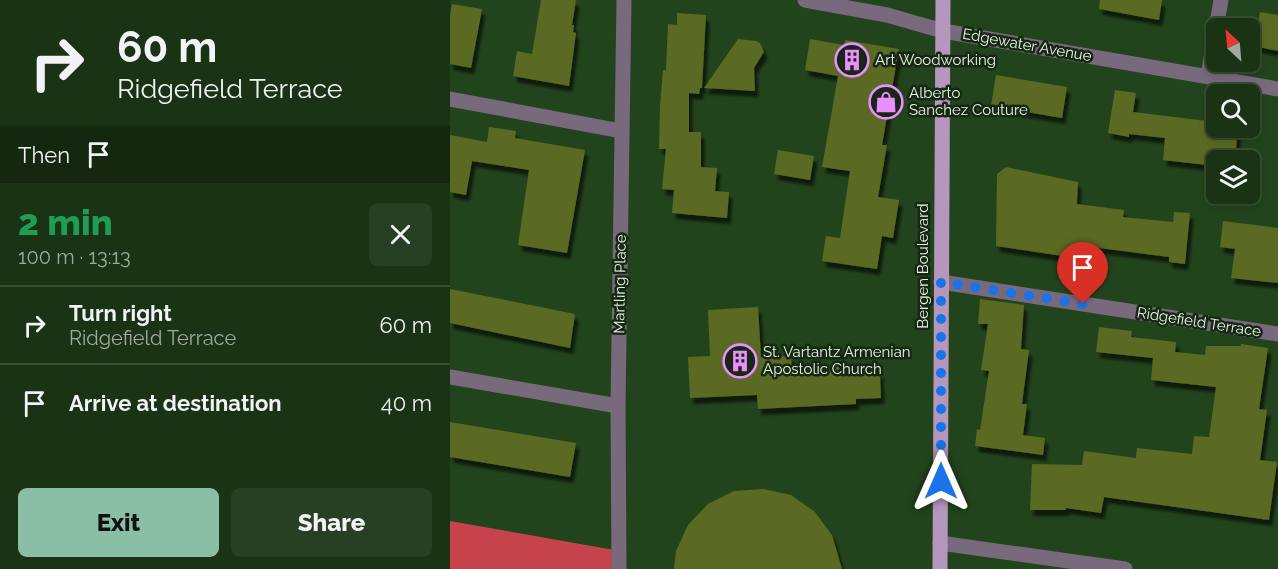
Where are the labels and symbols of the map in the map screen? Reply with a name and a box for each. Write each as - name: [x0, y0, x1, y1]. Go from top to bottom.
- north arrow: [1206, 18, 1260, 72]
- street label: Edgewater Avenue: [961, 25, 1093, 65]
- building icon: Art Woodworking: [834, 42, 870, 78]
- place label: Art Woodworking: [875, 51, 996, 69]
- shop icon: Alberto Sanchez Couture: [868, 84, 904, 120]
- place label: Alberto Sanchez Couture: [909, 84, 1028, 119]
- street label: Bergen Boulevard: [914, 203, 932, 329]
- street label: Martling Place: [610, 234, 630, 334]
- pin: [1057, 242, 1108, 304]
- street label: Ridgefield Terrace: [1136, 303, 1263, 341]
- building icon: St. Vartantz Armenian Apostolic Church: [722, 343, 758, 379]
- place label: St. Vartantz Armenian Apostolic Church: [763, 343, 911, 378]
- position arrow: [909, 449, 973, 513]

